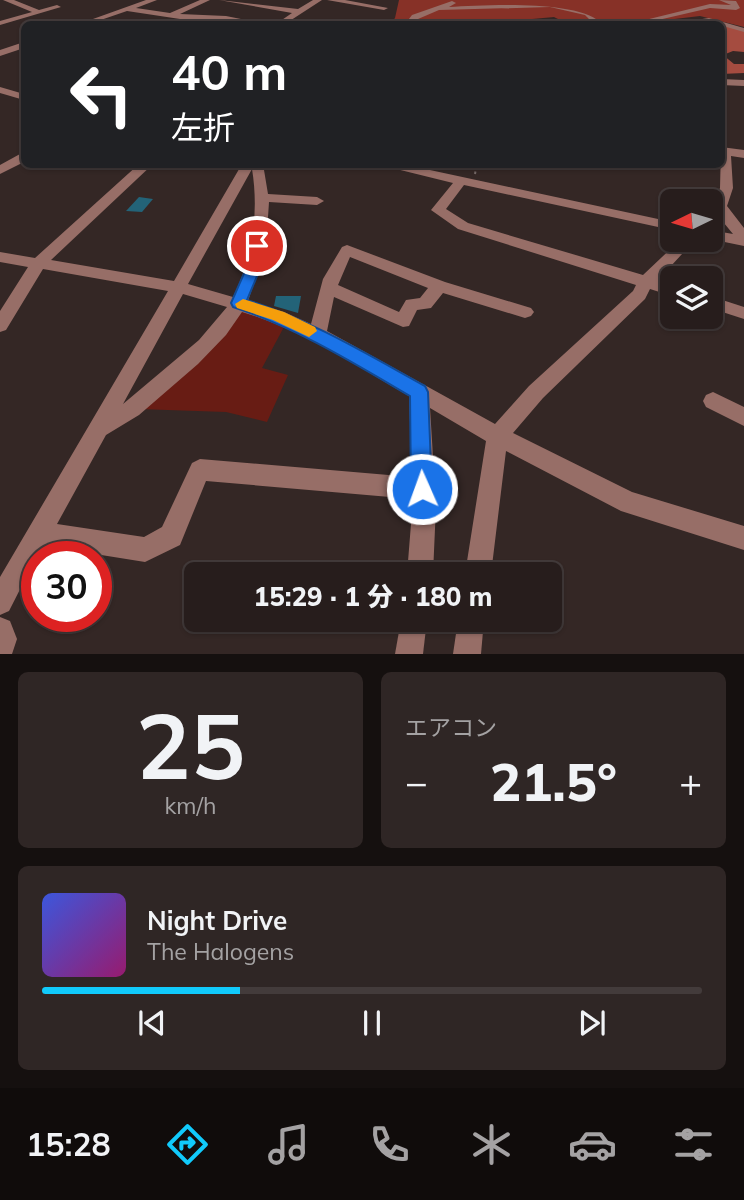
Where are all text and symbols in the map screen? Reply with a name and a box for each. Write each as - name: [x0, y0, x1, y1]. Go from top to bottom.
- text: 40 m: [171, 41, 287, 102]
- icon: left: [56, 49, 147, 140]
- text: 左折: [171, 107, 235, 147]
- north arrow: [660, 189, 723, 252]
- map controls: [660, 189, 723, 329]
- pin: [227, 216, 287, 276]
- icon: arrive: [238, 227, 276, 265]
- button: layers: [660, 266, 723, 329]
- position arrow: [385, 452, 459, 526]
- speed limit sign: 30: [21, 541, 112, 632]
- text: 15:29 · 1 分 · 180 m: [254, 580, 492, 613]
- text: 25: [136, 688, 245, 802]
- text: エアコン: [405, 713, 497, 742]
- text: 21.5°: [490, 749, 617, 814]
- text: −: [405, 758, 428, 806]
- text: +: [679, 758, 702, 806]
- text: km/h: [164, 791, 217, 820]
- text: Night Drive: [147, 904, 287, 937]
- text: The Halogens: [147, 937, 294, 966]
- icon: previous: [133, 1004, 171, 1042]
- icon: pause: [353, 1004, 391, 1042]
- icon: next: [573, 1004, 611, 1042]
- icon: directions: [163, 1120, 212, 1169]
- icon: music: [264, 1120, 313, 1169]
- icon: phone: [365, 1120, 414, 1169]
- icon: climate: [467, 1120, 516, 1169]
- icon: car: [568, 1120, 617, 1169]
- icon: filters: [669, 1120, 718, 1169]
- text: 15:28: [26, 1124, 111, 1164]

